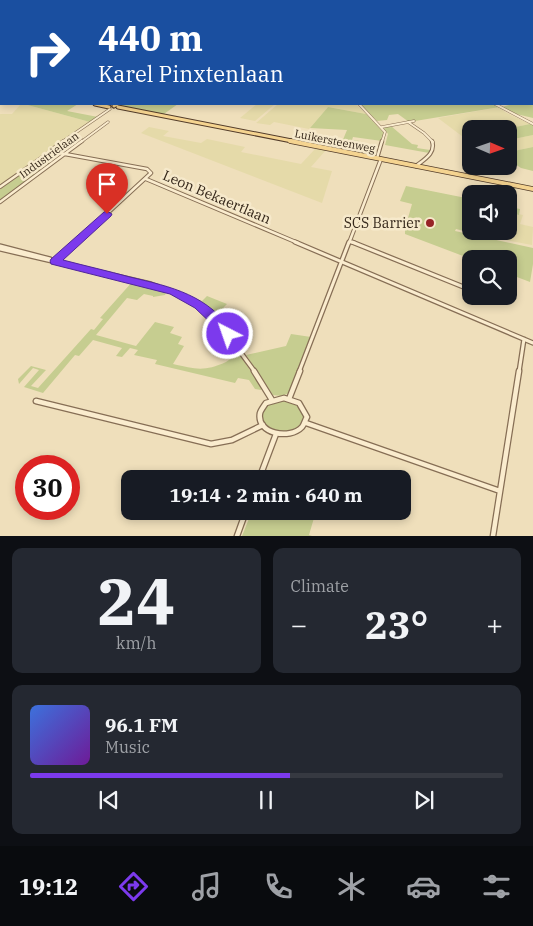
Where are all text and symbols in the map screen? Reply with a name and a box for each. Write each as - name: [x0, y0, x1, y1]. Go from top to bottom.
- text: 440 m: [98, 15, 203, 61]
- icon: right: [15, 20, 80, 85]
- text: Karel Pinxtenlaan: [98, 59, 284, 88]
- north arrow: [462, 120, 518, 175]
- map controls: [462, 120, 517, 305]
- street label: Luikersteenweg: [293, 126, 377, 156]
- street label: Industrielaan: [17, 129, 81, 181]
- pin: [86, 163, 128, 214]
- street label: Leon Bekaertlaan: [160, 166, 274, 228]
- icon: arrive: [93, 170, 121, 198]
- button: sound: [462, 185, 517, 240]
- place label: SCS Barrier: [344, 214, 421, 232]
- marker: SCS Barrier: [424, 217, 436, 229]
- button: search: [462, 250, 517, 305]
- position arrow: [201, 307, 253, 359]
- speed limit sign: 30: [15, 455, 80, 520]
- text: 19:14 · 2 min · 640 m: [170, 483, 362, 507]
- text: 24: [97, 558, 175, 643]
- text: Climate: [291, 576, 349, 596]
- text: 23°: [365, 600, 428, 649]
- text: −: [291, 606, 307, 643]
- text: +: [486, 606, 503, 643]
- text: km/h: [116, 633, 156, 653]
- text: 96.1 FM: [105, 713, 178, 737]
- text: Music: [105, 737, 150, 757]
- icon: previous: [95, 786, 123, 814]
- icon: pause: [252, 786, 280, 814]
- icon: next: [410, 786, 438, 814]
- icon: directions: [116, 869, 151, 904]
- icon: music: [189, 869, 224, 904]
- icon: phone: [261, 869, 296, 904]
- icon: climate: [334, 869, 369, 904]
- icon: car: [406, 869, 441, 904]
- icon: filters: [479, 869, 514, 904]
- text: 19:12: [19, 872, 78, 901]

